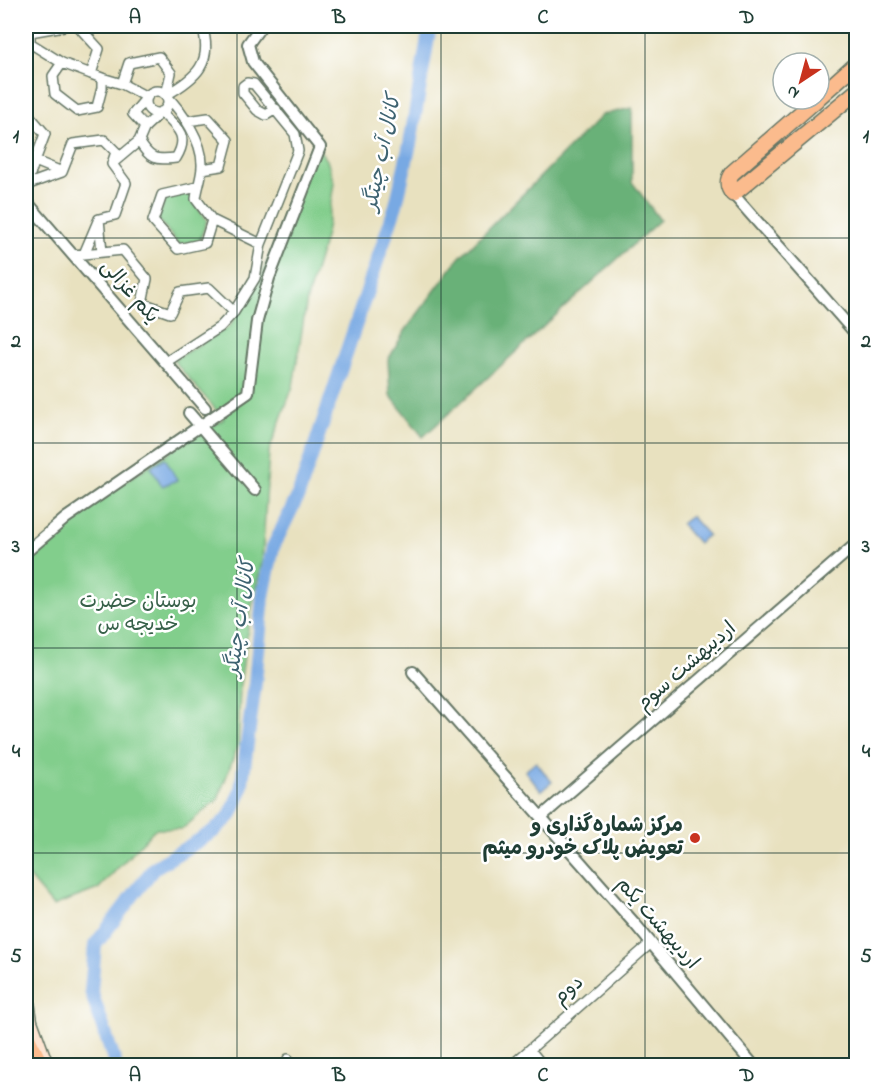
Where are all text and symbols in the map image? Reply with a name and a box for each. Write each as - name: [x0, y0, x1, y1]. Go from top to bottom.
- text: A: [129, 4, 141, 33]
- text: B: [331, 4, 346, 33]
- text: C: [538, 4, 549, 33]
- text: D: [739, 4, 754, 33]
- north arrow: [771, 51, 831, 111]
- text: N: [782, 79, 805, 104]
- water label: کانال آب چیتگر: [355, 88, 411, 217]
- text: 1: [13, 123, 20, 152]
- text: 1: [863, 123, 870, 152]
- street label: یکم غزالی: [93, 254, 165, 330]
- text: 2: [10, 328, 21, 357]
- text: 2: [860, 328, 871, 357]
- text: 3: [11, 533, 20, 562]
- text: 3: [861, 533, 870, 562]
- water label: کانال آب چیتگر: [218, 554, 265, 681]
- park label: بوستان حضرت خدیجه س: [80, 588, 196, 640]
- street label: اردیبهشت سوم: [631, 615, 743, 719]
- text: 4: [12, 738, 21, 767]
- text: 4: [862, 738, 871, 767]
- place label: مرکز شماره‌گذاری و تعویض پلاک خودرو میثم: [483, 812, 684, 864]
- marker: مرکز شماره‌گذاری و تعویض پلاک خودرو میثم: [688, 831, 702, 845]
- street label: اردیبهشت یکم: [609, 871, 705, 977]
- text: 5: [10, 943, 22, 972]
- text: 5: [860, 943, 872, 972]
- street label: دوم: [547, 969, 591, 1013]
- text: A: [129, 1062, 141, 1091]
- text: B: [331, 1062, 346, 1091]
- text: C: [538, 1062, 549, 1091]
- text: D: [739, 1062, 754, 1091]

